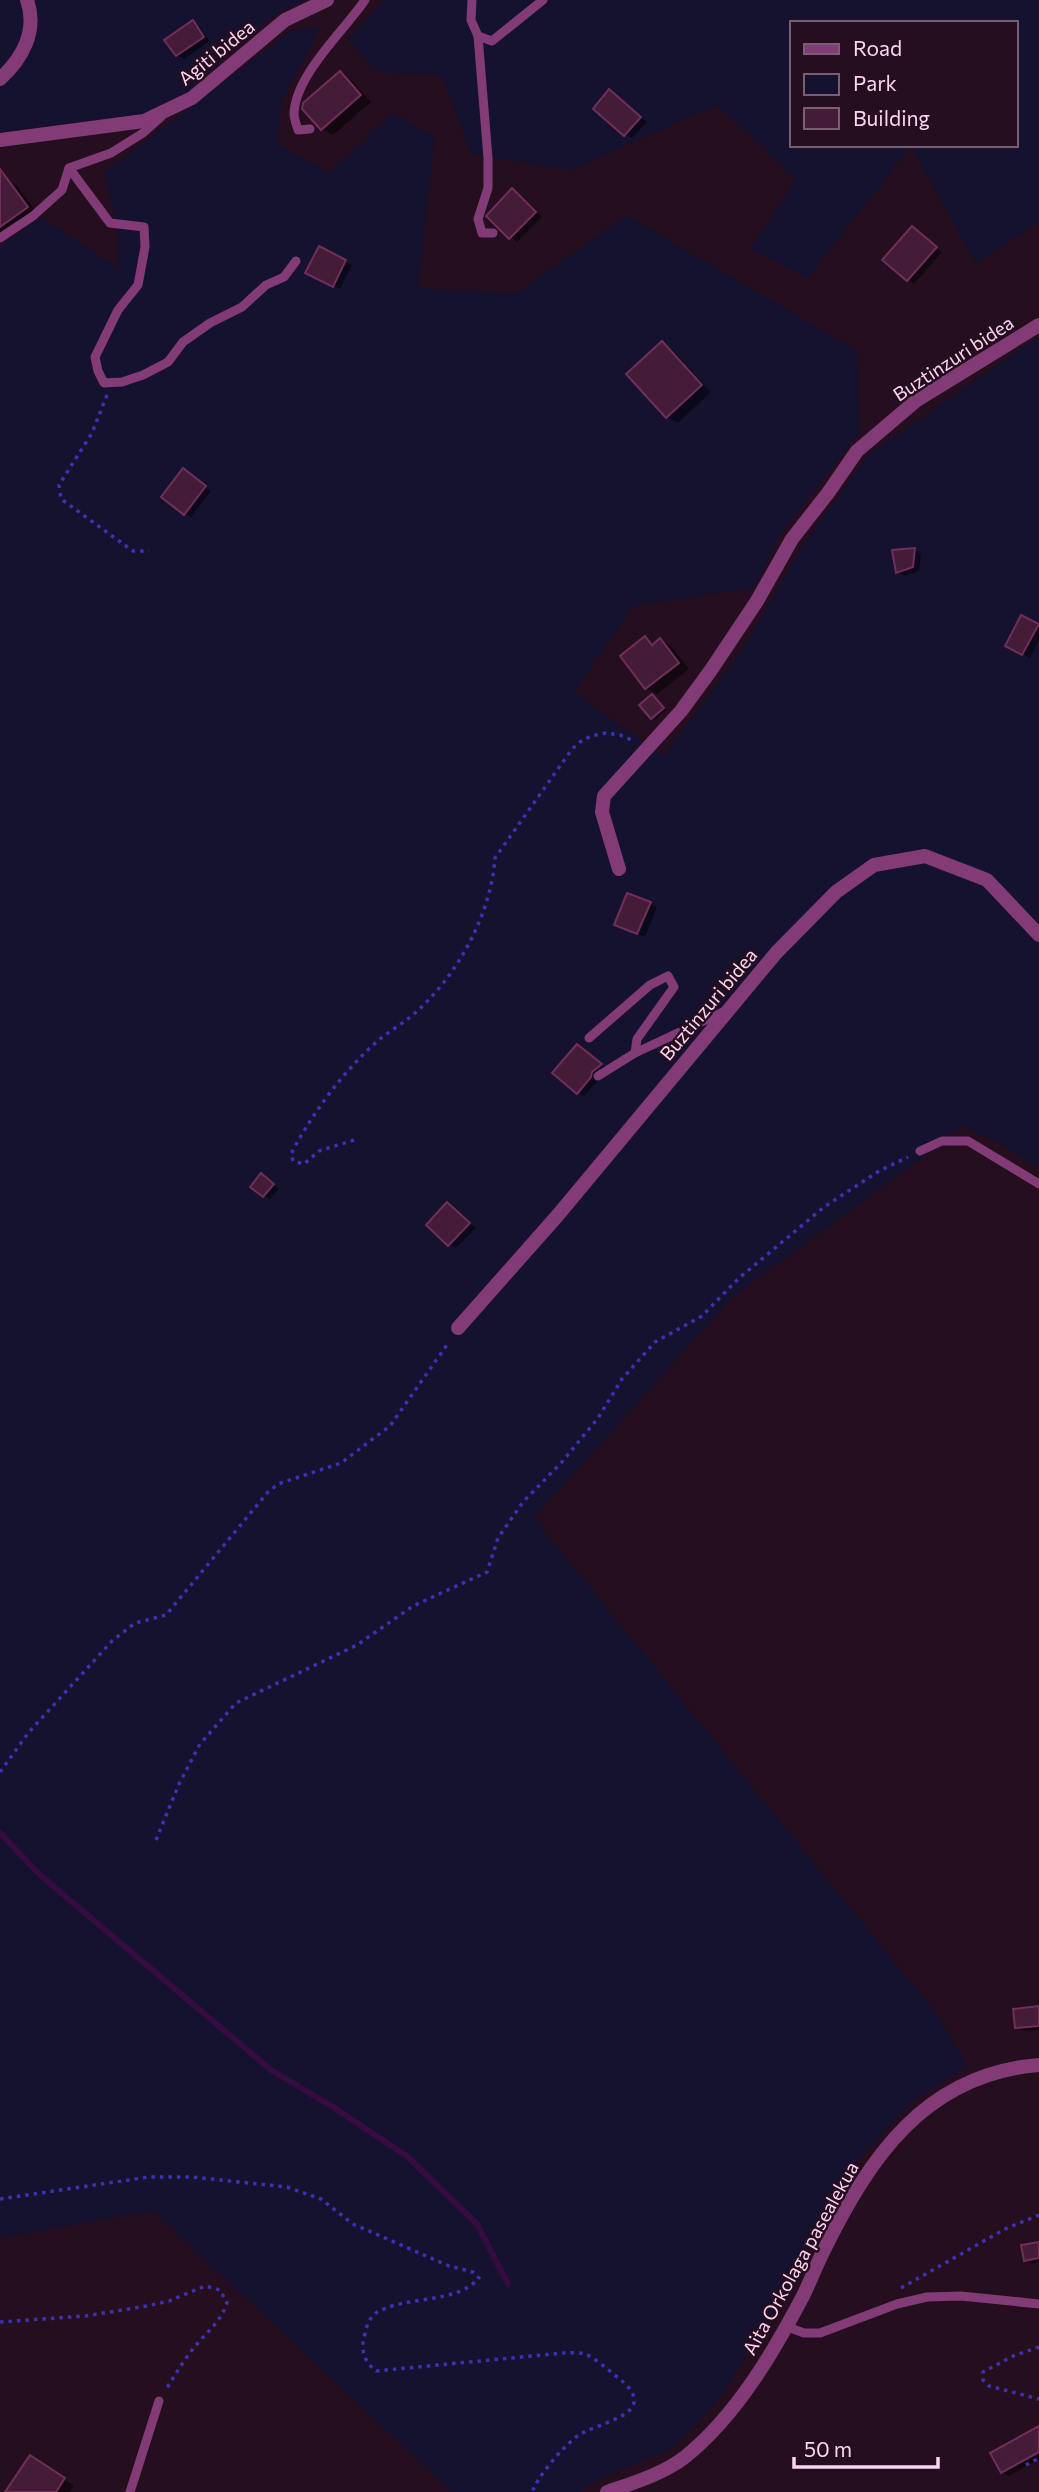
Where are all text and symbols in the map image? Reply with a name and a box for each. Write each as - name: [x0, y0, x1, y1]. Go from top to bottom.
- street label: Agiti bidea: [173, 14, 259, 90]
- legend: [790, 21, 1018, 147]
- text: Road: [853, 35, 902, 60]
- text: Park: [853, 70, 897, 95]
- text: Building: [853, 105, 930, 130]
- street label: Buztinzuri bidea: [888, 310, 1018, 406]
- street label: Buztinzuri bidea: [654, 943, 762, 1065]
- street label: Aita Orkolaga pasealekua: [737, 2157, 863, 2359]
- scale bar: [794, 2426, 937, 2470]
- text: 50 m: [804, 2436, 852, 2461]

